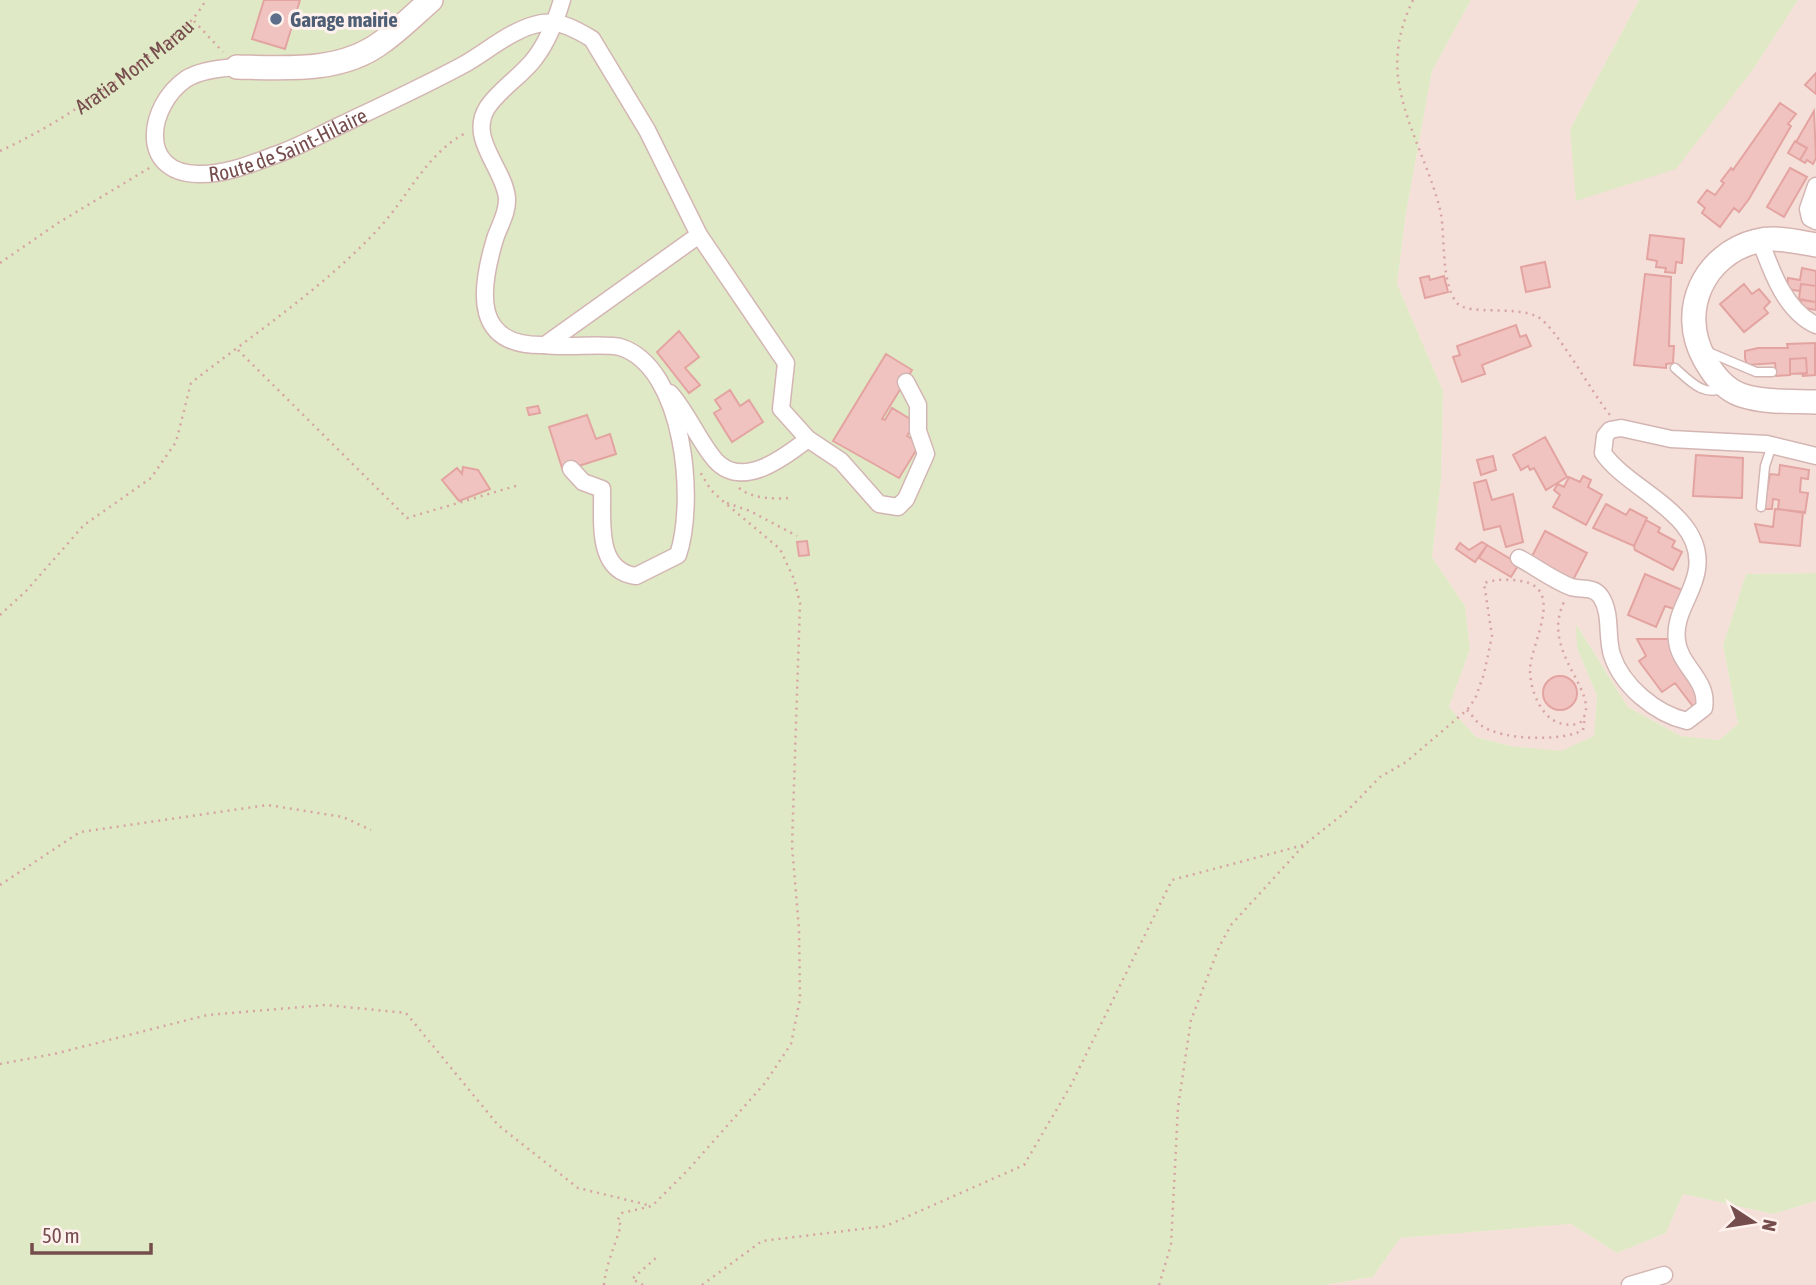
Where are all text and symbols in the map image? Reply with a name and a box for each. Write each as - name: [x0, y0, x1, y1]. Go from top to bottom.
- place label: Garage mairie: [290, 7, 398, 31]
- marker: Garage mairie: [268, 11, 284, 27]
- street label: Aratia Mont Marau: [70, 14, 198, 118]
- street label: Route de Saint-Hilaire: [207, 102, 371, 186]
- north arrow: [1718, 1187, 1788, 1257]
- scale bar: [32, 1212, 150, 1256]
- text: N: [1758, 1218, 1782, 1233]
- text: 50 m: [42, 1223, 80, 1247]

